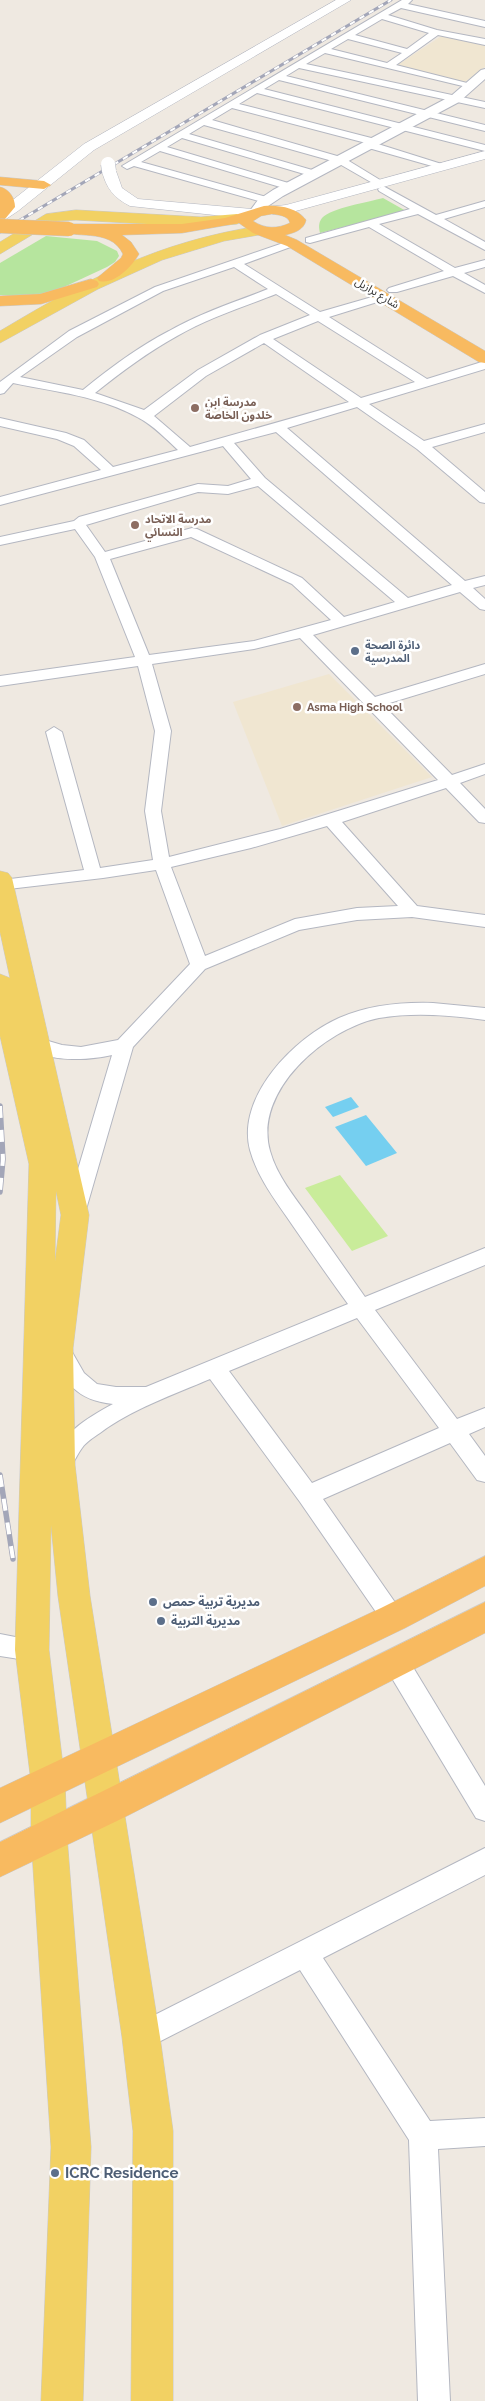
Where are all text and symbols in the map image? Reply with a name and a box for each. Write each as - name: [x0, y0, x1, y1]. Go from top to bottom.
- street label: شارع برازيل: [352, 275, 402, 312]
- place label: مدرسة ابن خلدون الخاصة: [205, 396, 272, 422]
- marker: مدرسة ابن خلدون الخاصة: [189, 402, 201, 414]
- place label: مدرسة الاتحاد النسائي: [145, 513, 211, 541]
- marker: مدرسة الاتحاد النسائي: [129, 519, 141, 531]
- place label: دائرة الصحة المدرسية: [365, 639, 420, 665]
- marker: دائرة الصحة المدرسية: [349, 645, 361, 657]
- marker: Asma High School: [291, 701, 303, 713]
- place label: Asma High School: [307, 701, 403, 714]
- place label: مديرية تربية حمص: [163, 1595, 260, 1609]
- marker: مديرية تربية حمص: [147, 1596, 159, 1608]
- place label: مديرية التربية: [171, 1614, 240, 1628]
- marker: مديرية التربية: [155, 1615, 167, 1627]
- place label: ICRC Residence: [65, 2164, 178, 2182]
- marker: ICRC Residence: [49, 2167, 61, 2179]

